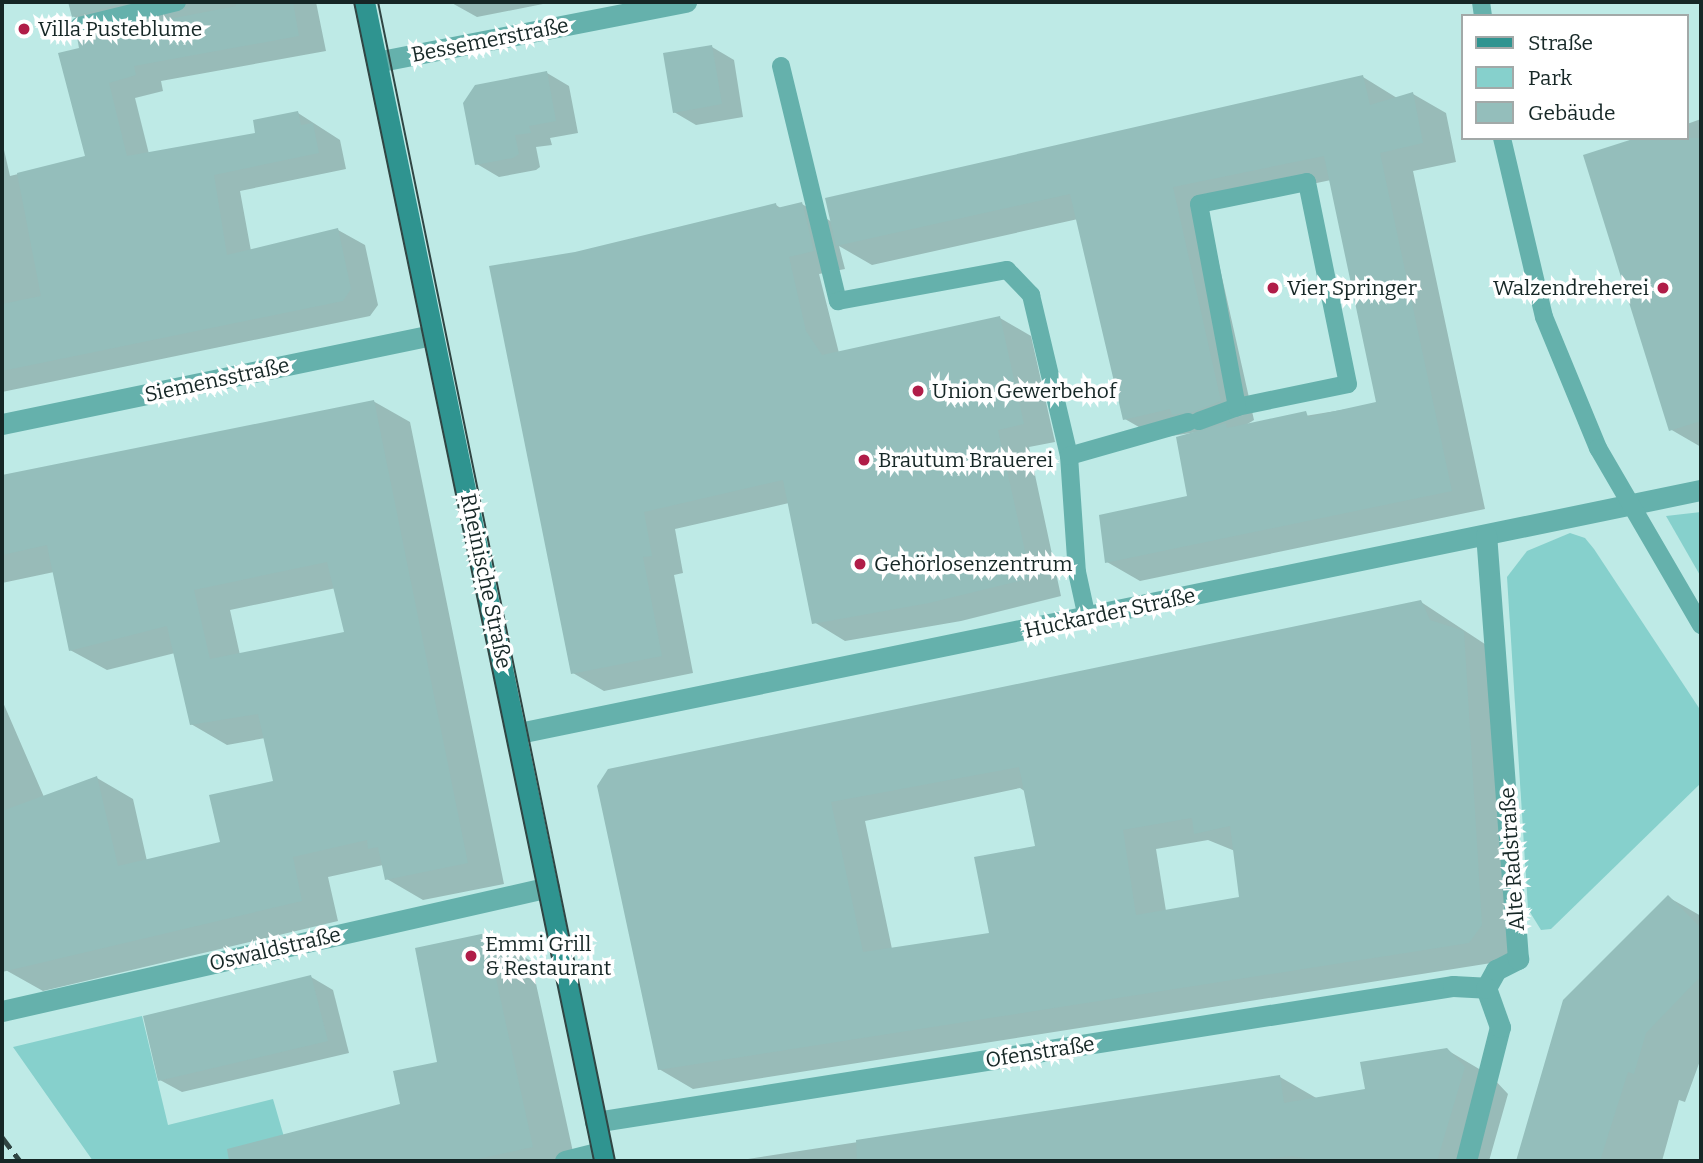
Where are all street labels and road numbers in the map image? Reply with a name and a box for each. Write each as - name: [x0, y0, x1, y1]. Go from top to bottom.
- street label: Bessemerstraße: [409, 12, 571, 68]
- street label: Siemensstraße: [142, 352, 292, 408]
- street label: Rheinische Straße: [455, 491, 517, 671]
- street label: Huckarder Straße: [1022, 583, 1198, 643]
- street label: Alte Radstraße: [1494, 786, 1530, 932]
- street label: Oswaldstraße: [207, 922, 343, 976]
- street label: Ofenstraße: [984, 1031, 1096, 1073]

